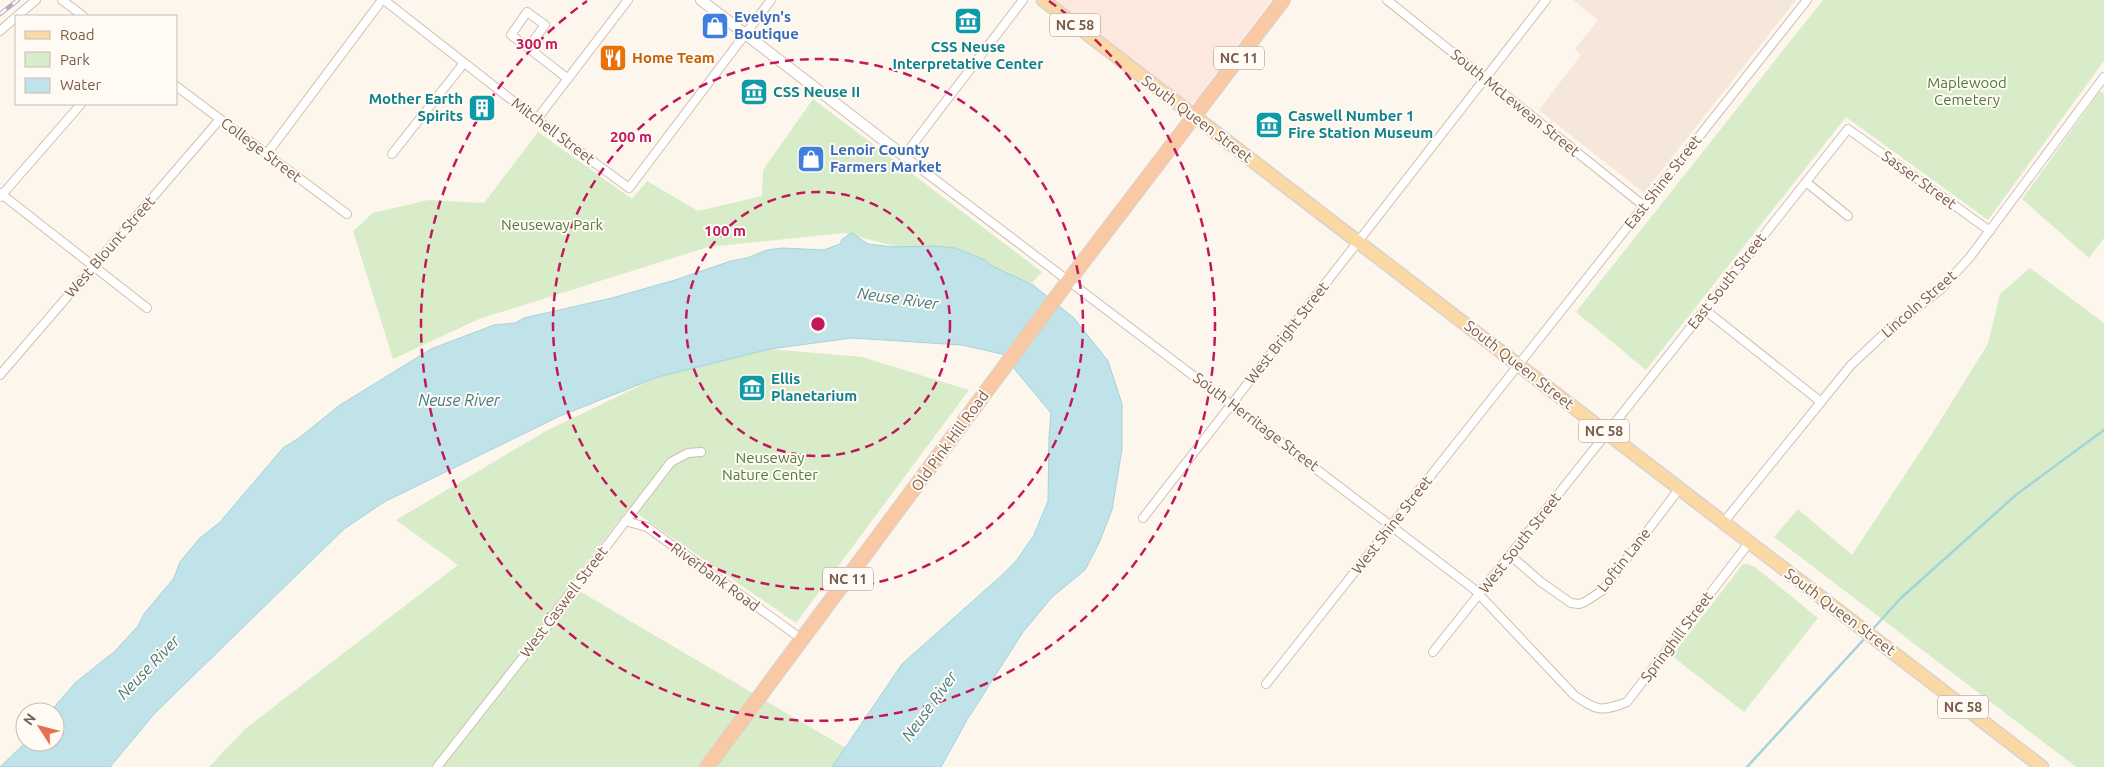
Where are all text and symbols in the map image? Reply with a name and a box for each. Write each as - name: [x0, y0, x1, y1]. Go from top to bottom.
- museum icon: CSS Neuse Interpretative Center: [953, 6, 983, 36]
- place label: Evelyn's Boutique: [734, 8, 799, 42]
- shop icon: Evelyn's Boutique: [700, 11, 730, 41]
- road number: NC 58: [1050, 14, 1100, 36]
- legend: [15, 15, 178, 105]
- text: Road: [60, 26, 95, 43]
- text: 300 m: [516, 35, 558, 52]
- place label: CSS Neuse Interpretative Center: [893, 38, 1044, 72]
- restaurant icon: Home Team: [598, 43, 628, 73]
- street label: South McLewean Street: [1448, 45, 1583, 160]
- road number: NC 11: [1214, 46, 1264, 70]
- place label: Home Team: [632, 49, 715, 66]
- text: Park: [60, 51, 90, 68]
- street label: South Queen Street: [1139, 72, 1256, 166]
- park label: Maplewood Cemetery: [1927, 74, 2007, 108]
- text: Water: [60, 76, 101, 93]
- museum icon: CSS Neuse II: [739, 77, 769, 107]
- place label: CSS Neuse II: [773, 83, 860, 100]
- place label: Mother Earth Spirits: [369, 90, 463, 124]
- building icon: Mother Earth Spirits: [467, 93, 497, 123]
- street label: Mitchell Street: [508, 94, 598, 167]
- place label: Caswell Number 1 Fire Station Museum: [1288, 107, 1433, 141]
- museum icon: Caswell Number 1 Fire Station Museum: [1254, 110, 1284, 140]
- street label: College Street: [218, 114, 305, 185]
- text: 200 m: [610, 128, 652, 145]
- street label: East Shine Street: [1621, 131, 1705, 232]
- place label: Lenoir County Farmers Market: [830, 141, 942, 175]
- shop icon: Lenoir County Farmers Market: [796, 144, 826, 174]
- street label: Sasser Street: [1879, 147, 1960, 212]
- street label: West Blount Street: [61, 193, 158, 301]
- park label: Neuseway Park: [501, 216, 603, 233]
- text: 100 m: [704, 222, 746, 239]
- street label: East South Street: [1684, 229, 1769, 332]
- street label: Lincoln Street: [1878, 267, 1960, 341]
- street label: West Bright Street: [1241, 278, 1332, 387]
- water label: Neuse River: [856, 283, 941, 313]
- centre of rings: [809, 315, 827, 333]
- street label: South Queen Street: [1461, 317, 1577, 413]
- street label: South Herritage Street: [1190, 369, 1322, 474]
- place label: Ellis Planetarium: [771, 370, 857, 404]
- museum icon: Ellis Planetarium: [737, 373, 767, 403]
- street label: Old Pink Hill Road: [907, 387, 992, 494]
- water label: Neuse River: [418, 391, 501, 409]
- road number: NC 58: [1579, 420, 1629, 442]
- park label: Neuseway Nature Center: [722, 449, 818, 483]
- street label: West Shine Street: [1348, 472, 1435, 577]
- street label: West South Street: [1475, 489, 1564, 596]
- street label: Loftin Lane: [1594, 525, 1654, 595]
- street label: Riverbank Road: [668, 539, 763, 614]
- street label: West Caswell Street: [516, 543, 611, 660]
- street label: South Queen Street: [1782, 565, 1899, 659]
- road number: NC 11: [823, 568, 873, 590]
- street label: Springhill Street: [1637, 588, 1716, 685]
- water label: Neuse River: [113, 631, 183, 703]
- water label: Neuse River: [898, 667, 961, 744]
- road number: NC 58: [1938, 696, 1988, 719]
- north arrow: [15, 702, 65, 752]
- text: N: [20, 710, 39, 728]

